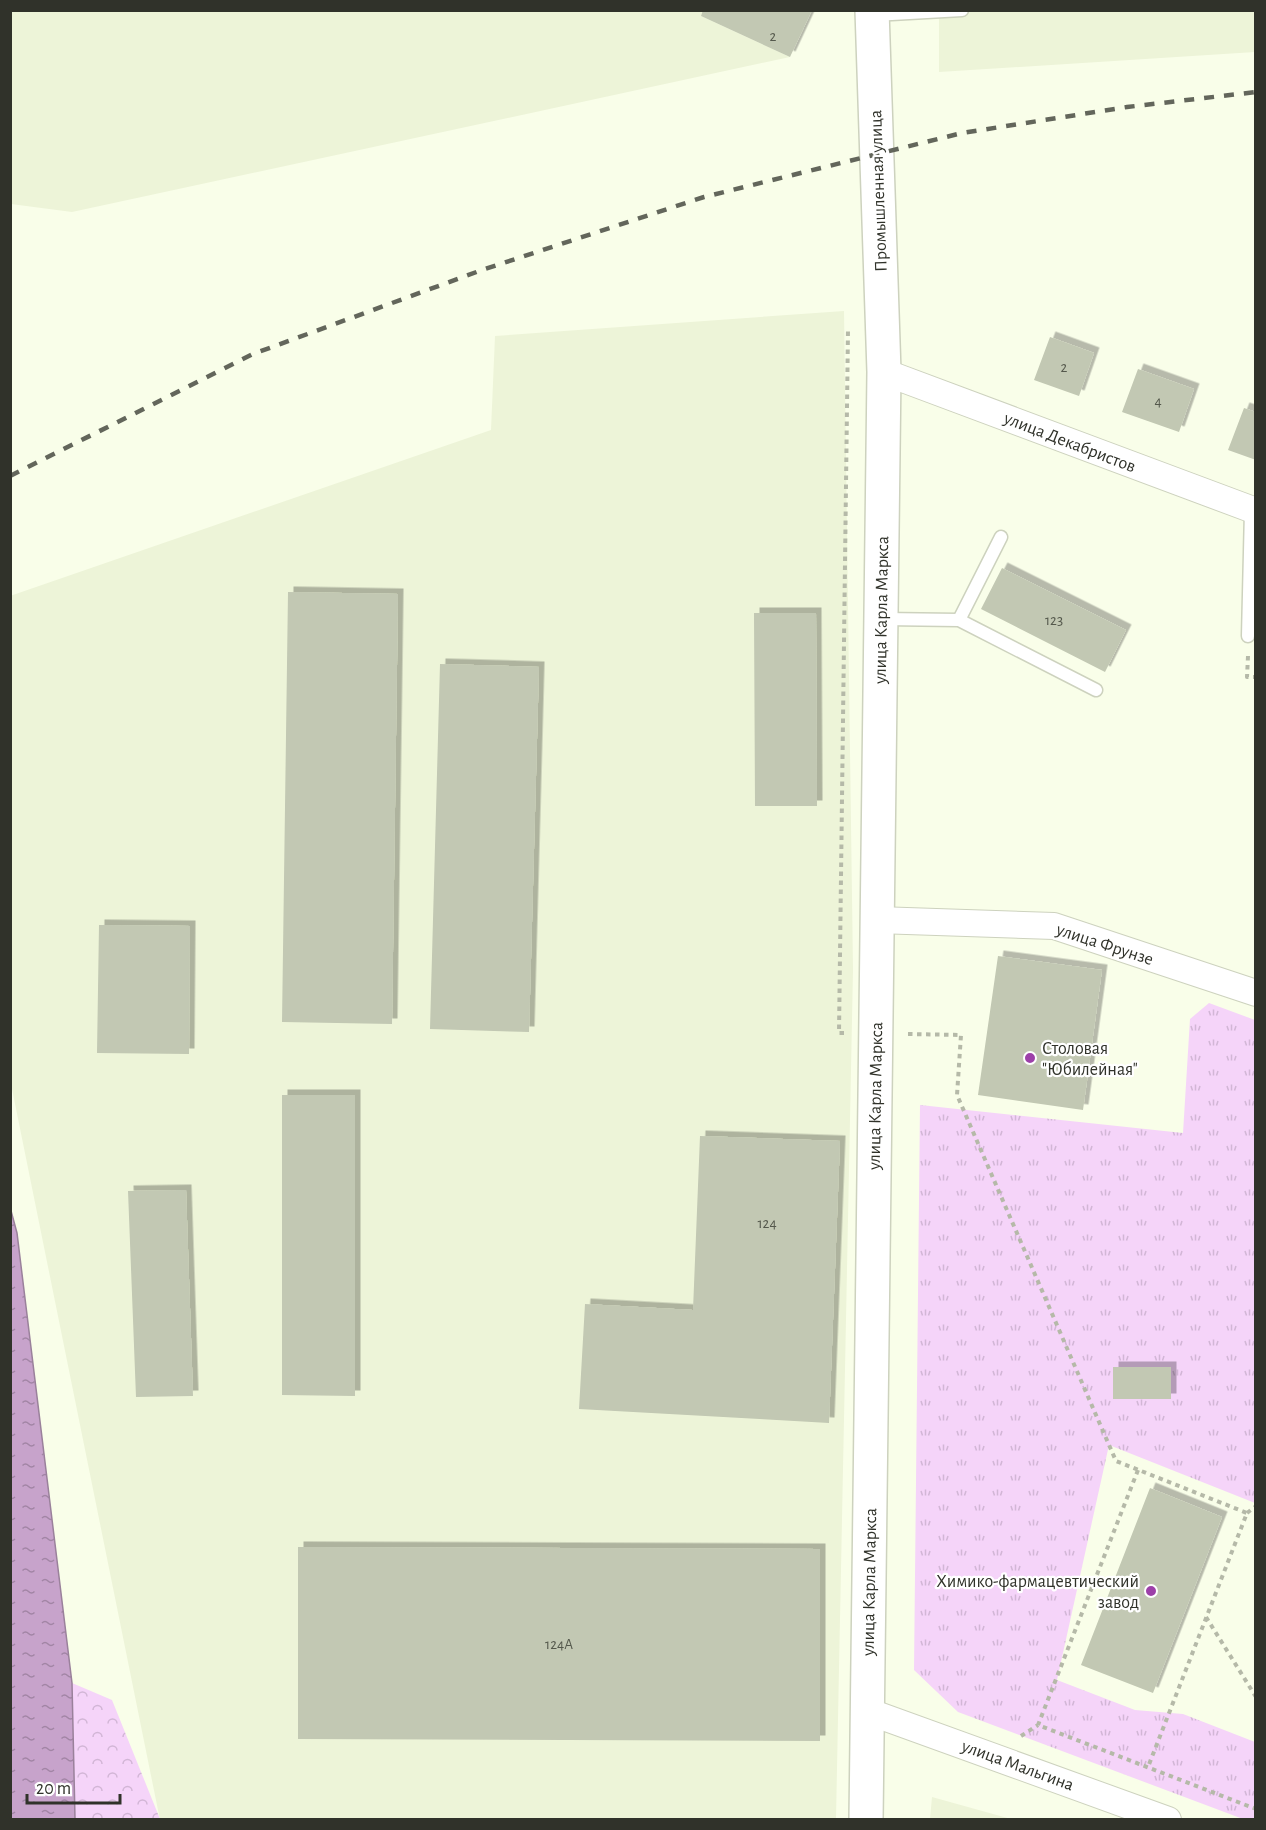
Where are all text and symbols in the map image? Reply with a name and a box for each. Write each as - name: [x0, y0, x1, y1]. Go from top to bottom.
- house number: 2: [770, 29, 777, 44]
- street label: Промышленная улица: [867, 110, 891, 272]
- house number: 2: [1061, 360, 1068, 375]
- house number: 4: [1154, 394, 1162, 409]
- street label: улица Декабристов: [1000, 408, 1138, 476]
- street label: улица Карла Маркса: [872, 536, 892, 685]
- house number: 123: [1045, 613, 1063, 628]
- street label: улица Фрунзе: [1053, 920, 1155, 969]
- street label: улица Карла Маркса: [866, 1022, 886, 1171]
- place label: Столовая "Юбилейная": [1042, 1040, 1138, 1079]
- marker: Столовая "Юбилейная": [1023, 1051, 1037, 1065]
- house number: 124: [757, 1216, 777, 1231]
- street label: улица Карла Маркса: [860, 1508, 880, 1657]
- place label: Химико-фармацевтический завод: [936, 1573, 1139, 1612]
- marker: Химико-фармацевтический завод: [1144, 1584, 1158, 1598]
- house number: 124А: [545, 1637, 573, 1652]
- street label: улица Мальгина: [958, 1737, 1076, 1795]
- scale bar: [27, 1767, 120, 1805]
- text: 20 m: [36, 1780, 71, 1798]

